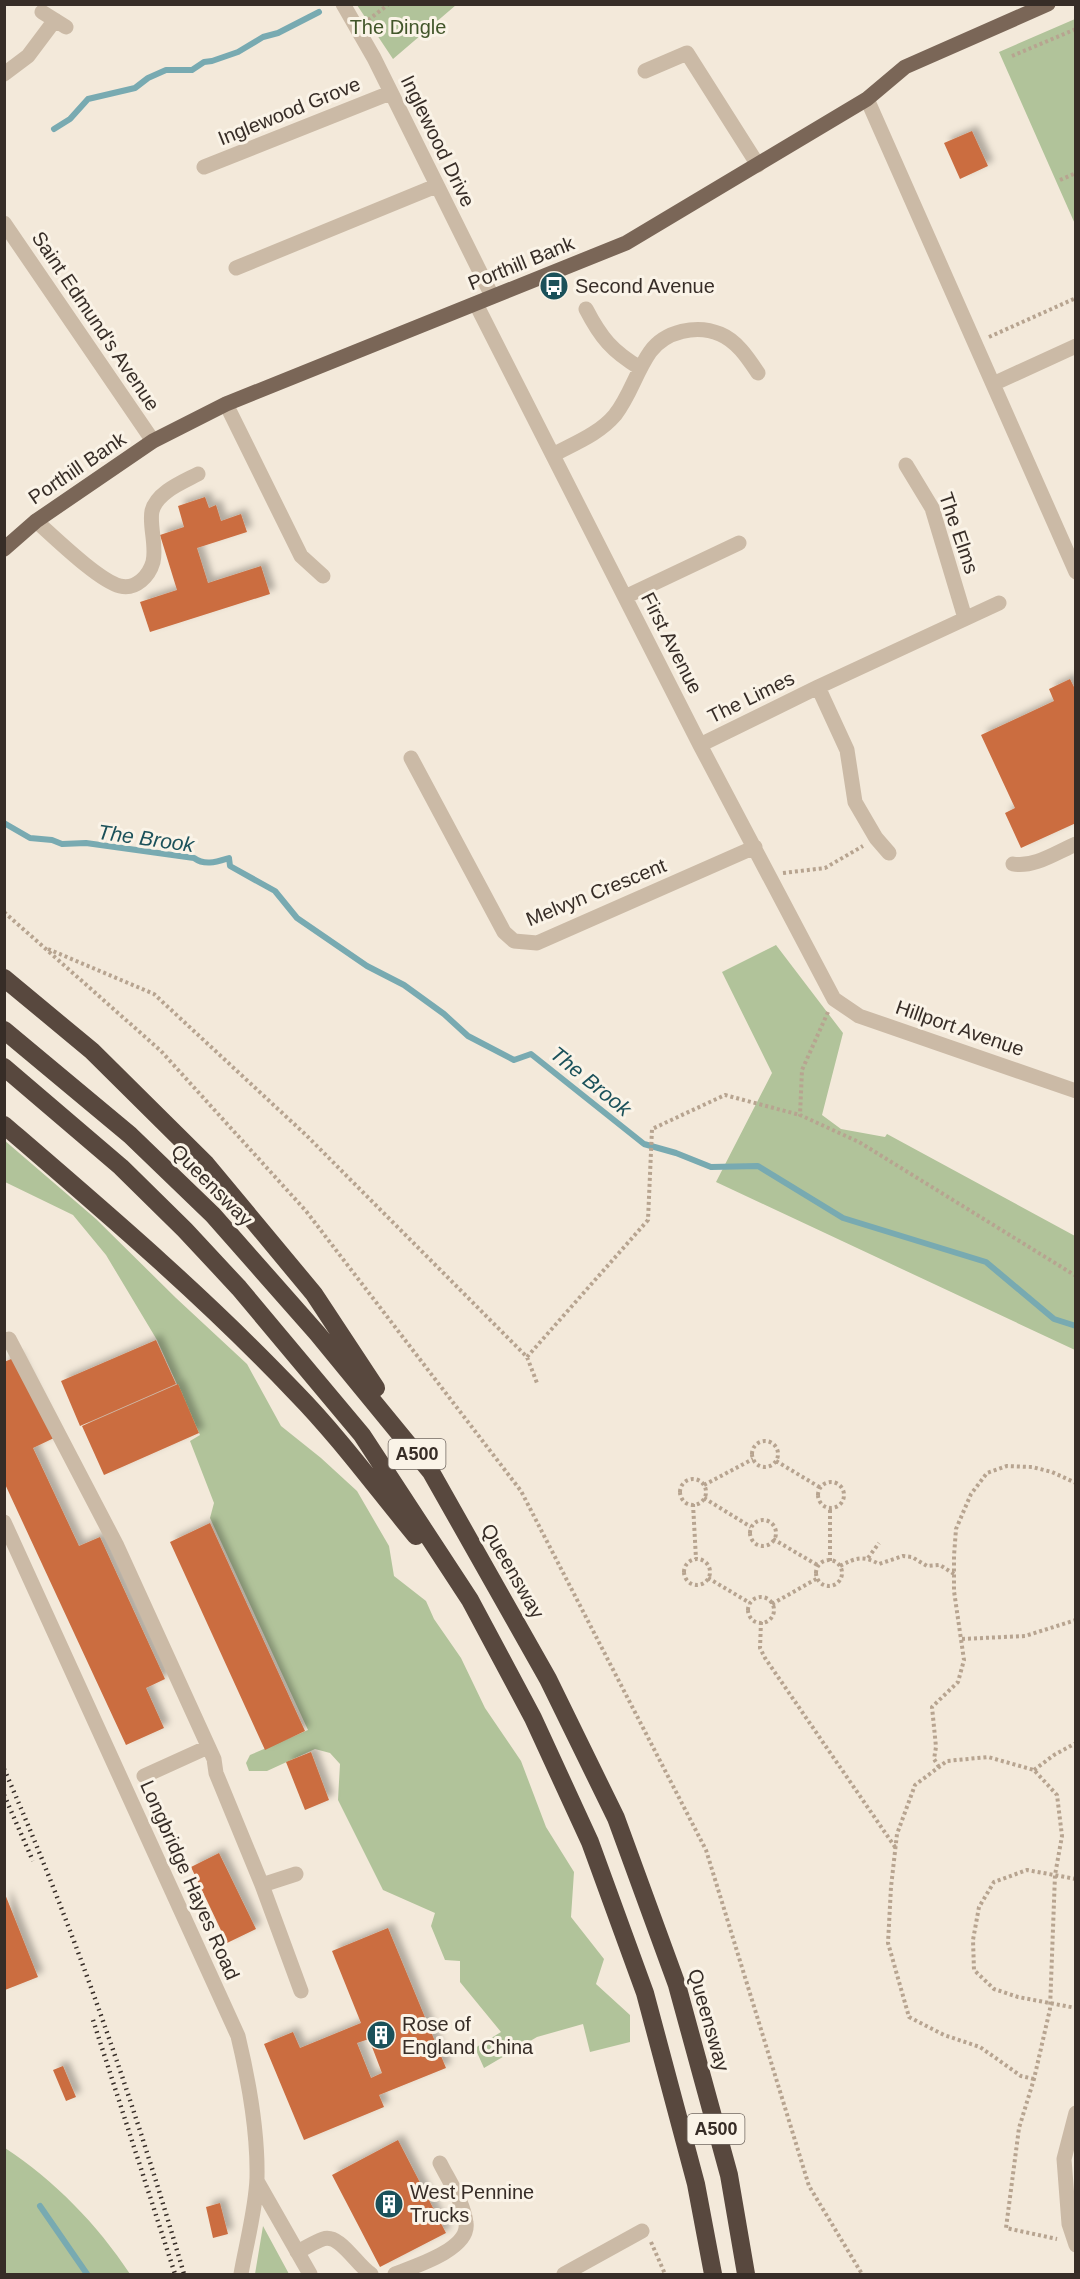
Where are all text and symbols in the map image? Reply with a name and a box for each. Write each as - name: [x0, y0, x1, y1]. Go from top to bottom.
- park label: The Dingle: [350, 16, 446, 38]
- street label: Inglewood Grove: [215, 72, 363, 150]
- street label: Inglewood Drive: [397, 72, 479, 210]
- street label: Saint Edmund's Avenue: [28, 227, 164, 415]
- street label: Porthill Bank: [465, 231, 578, 294]
- bus stop icon: Second Avenue: [538, 270, 570, 302]
- place label: Second Avenue: [575, 275, 715, 297]
- street label: Porthill Bank: [24, 427, 131, 509]
- street label: The Elms: [935, 489, 983, 577]
- street label: First Avenue: [637, 589, 707, 697]
- street label: The Limes: [704, 667, 798, 727]
- water label: The Brook: [96, 820, 197, 856]
- street label: Melvyn Crescent: [523, 854, 670, 930]
- street label: Hillport Avenue: [893, 996, 1027, 1060]
- water label: The Brook: [546, 1042, 637, 1121]
- street label: Queensway: [167, 1140, 257, 1230]
- road number: A500: [388, 1439, 446, 1469]
- street label: Queensway: [477, 1520, 549, 1622]
- street label: Longbridge Hayes Road: [136, 1777, 244, 1983]
- street label: Queensway: [684, 1966, 734, 2074]
- place label: Rose of England China: [402, 2013, 534, 2058]
- building icon: Rose of England China: [365, 2019, 397, 2051]
- road number: A500: [688, 2114, 744, 2144]
- place label: West Pennine Trucks: [410, 2181, 534, 2226]
- building icon: West Pennine Trucks: [373, 2188, 405, 2220]

